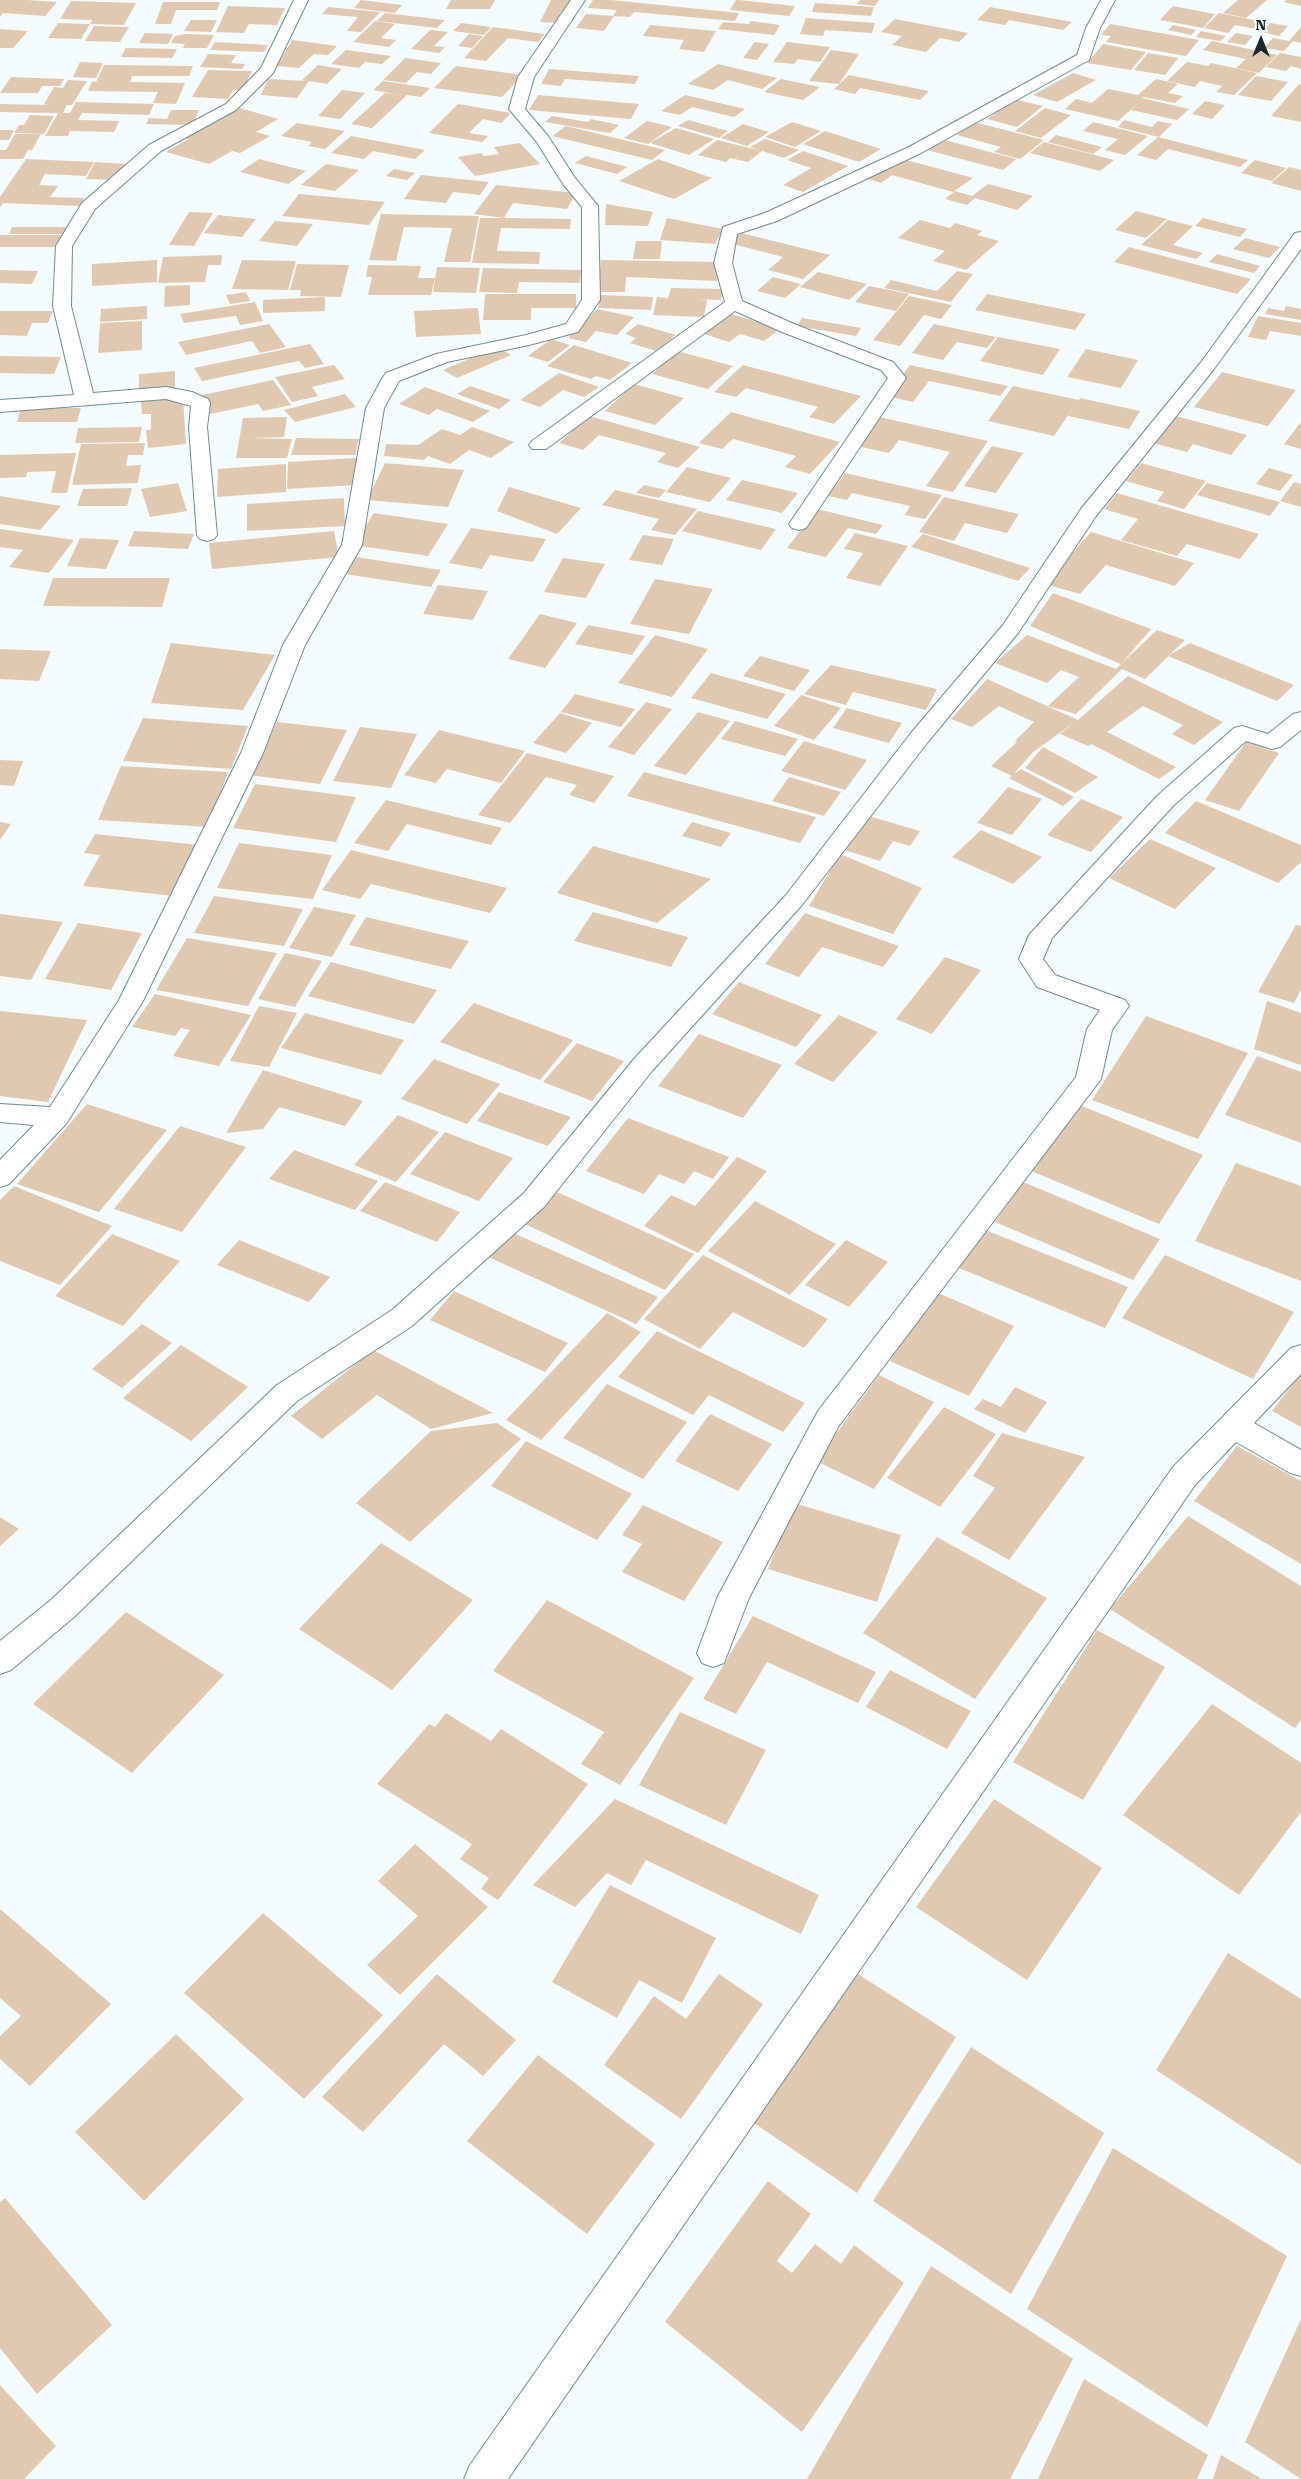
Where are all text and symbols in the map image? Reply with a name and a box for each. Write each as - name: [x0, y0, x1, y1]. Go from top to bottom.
- north arrow: [1236, 15, 1286, 65]
- text: N: [1256, 17, 1266, 33]

